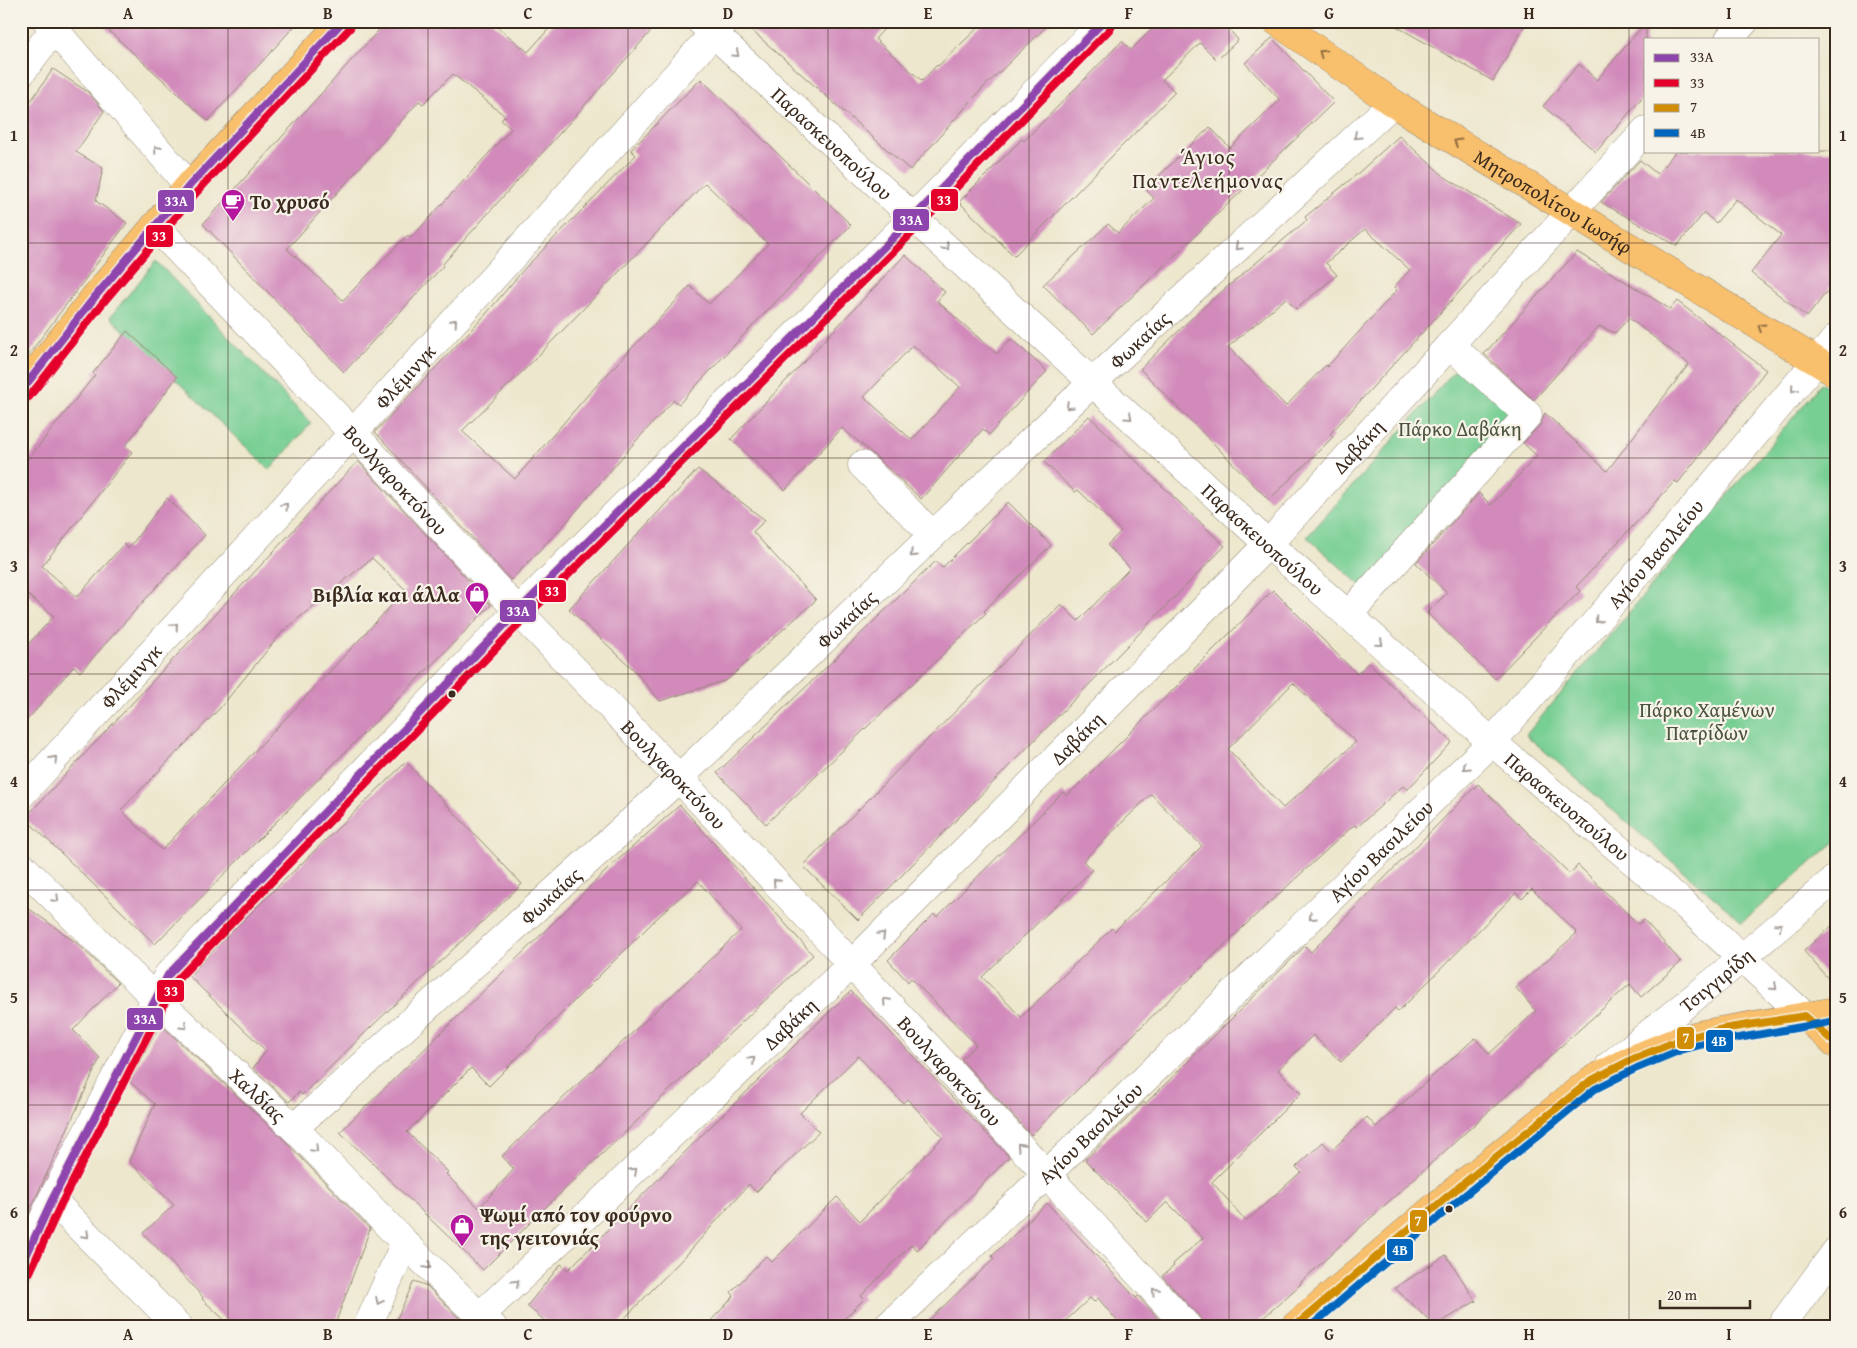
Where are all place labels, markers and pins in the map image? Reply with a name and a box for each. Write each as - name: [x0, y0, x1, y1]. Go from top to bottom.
- place label: Το χρυσό: [250, 187, 330, 216]
- cafe icon: Το χρυσό: [220, 188, 246, 222]
- place label: Βιβλία και άλλα: [313, 580, 460, 609]
- shop icon: Βιβλία και άλλα: [464, 581, 490, 615]
- unlabelled marker: [447, 689, 457, 699]
- place label: Ψωμί από τον φούρνο της γειτονιάς: [479, 1200, 672, 1252]
- unlabelled marker: [1444, 1204, 1454, 1214]
- shop icon: Ψωμί από τον φούρνο της γειτονιάς: [449, 1213, 475, 1247]

